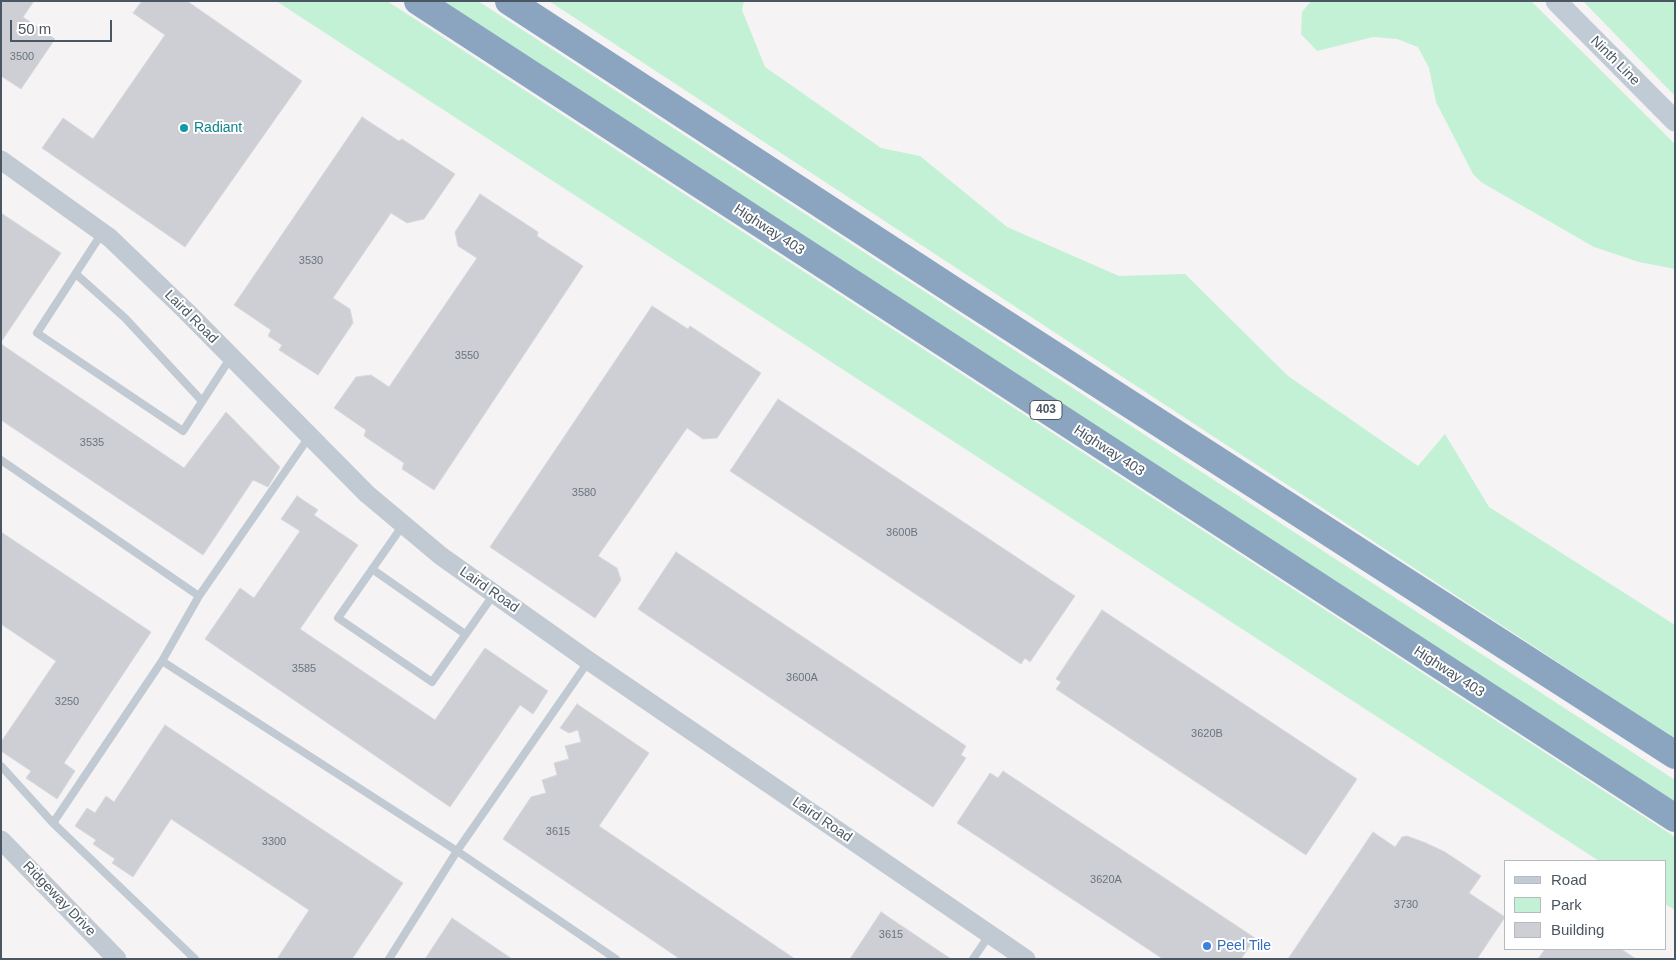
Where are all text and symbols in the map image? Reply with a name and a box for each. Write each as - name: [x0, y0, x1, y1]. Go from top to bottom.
- scale bar: [12, 10, 115, 42]
- text: 50 m: [18, 20, 51, 37]
- street label: Ninth Line: [1587, 33, 1643, 89]
- house number: 3500: [10, 50, 34, 64]
- place label: Radiant: [194, 120, 242, 136]
- marker: Radiant: [178, 122, 190, 134]
- street label: Highway 403: [730, 201, 808, 259]
- house number: 3530: [299, 254, 323, 268]
- street label: Laird Road: [161, 287, 221, 347]
- house number: 3550: [455, 349, 479, 363]
- road number: 403: [1030, 400, 1062, 420]
- street label: Highway 403: [1070, 422, 1148, 480]
- house number: 3535: [80, 436, 104, 450]
- house number: 3580: [572, 486, 596, 500]
- house number: 3600B: [886, 526, 918, 540]
- street label: Laird Road: [456, 563, 522, 617]
- street label: Highway 403: [1410, 643, 1488, 701]
- house number: 3585: [292, 662, 316, 676]
- house number: 3600A: [786, 671, 818, 685]
- house number: 3250: [55, 695, 79, 709]
- house number: 3620B: [1191, 727, 1223, 741]
- street label: Laird Road: [789, 794, 855, 846]
- house number: 3615: [546, 825, 570, 839]
- house number: 3300: [262, 835, 286, 849]
- street label: Ridgeway Drive: [19, 858, 99, 940]
- legend: [1504, 860, 1666, 950]
- text: Road: [1551, 871, 1587, 888]
- house number: 3620A: [1090, 873, 1122, 887]
- text: Park: [1551, 896, 1582, 913]
- house number: 3730: [1394, 898, 1418, 912]
- text: Building: [1551, 921, 1604, 938]
- house number: 3615: [879, 928, 903, 942]
- place label: Peel Tile: [1217, 938, 1271, 954]
- marker: Peel Tile: [1201, 940, 1213, 952]

